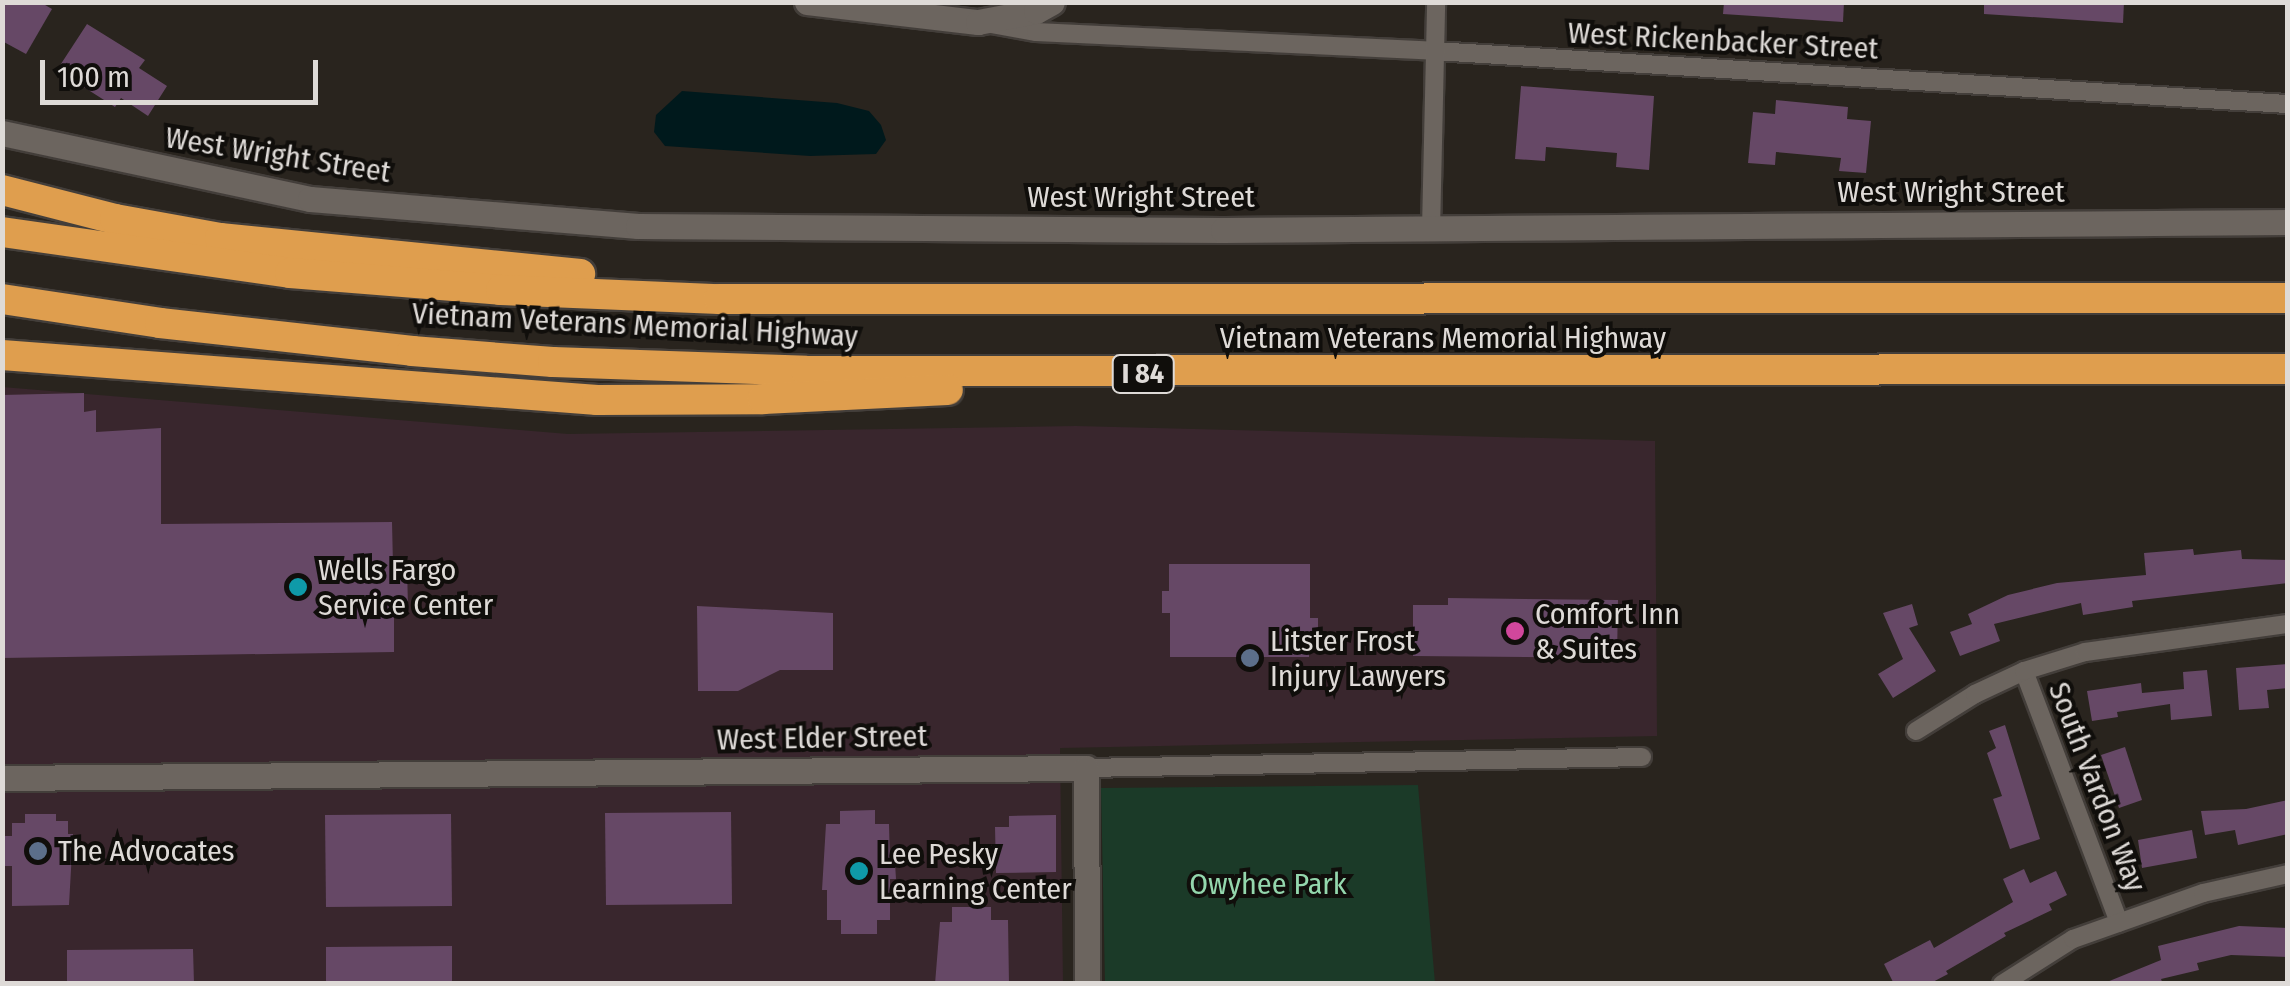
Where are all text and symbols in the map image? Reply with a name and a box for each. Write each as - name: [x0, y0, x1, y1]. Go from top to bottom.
- street label: West Rickenbacker Street: [1567, 15, 1879, 67]
- scale bar: [45, 40, 322, 102]
- text: 100 m: [57, 59, 130, 95]
- street label: West Wright Street: [163, 119, 393, 191]
- street label: West Wright Street: [1837, 174, 2065, 210]
- street label: West Wright Street: [1027, 179, 1255, 215]
- street label: Vietnam Veterans Memorial Highway: [411, 295, 859, 355]
- street label: Vietnam Veterans Memorial Highway: [1220, 320, 1666, 356]
- road number: I 84: [1110, 351, 1176, 397]
- place label: Wells Fargo Service Center: [318, 552, 493, 622]
- marker: Wells Fargo Service Center: [287, 576, 309, 598]
- place label: Comfort Inn & Suites: [1535, 596, 1680, 666]
- marker: Comfort Inn & Suites: [1504, 620, 1526, 642]
- place label: Litster Frost Injury Lawyers: [1270, 623, 1446, 694]
- marker: Litster Frost Injury Lawyers: [1239, 647, 1261, 669]
- street label: South Vardon Way: [2041, 677, 2153, 897]
- street label: West Elder Street: [716, 718, 928, 758]
- place label: The Advocates: [58, 833, 235, 869]
- place label: Lee Pesky Learning Center: [879, 836, 1072, 906]
- marker: The Advocates: [27, 840, 49, 862]
- marker: Lee Pesky Learning Center: [848, 860, 870, 882]
- park label: Owyhee Park: [1189, 866, 1347, 902]

